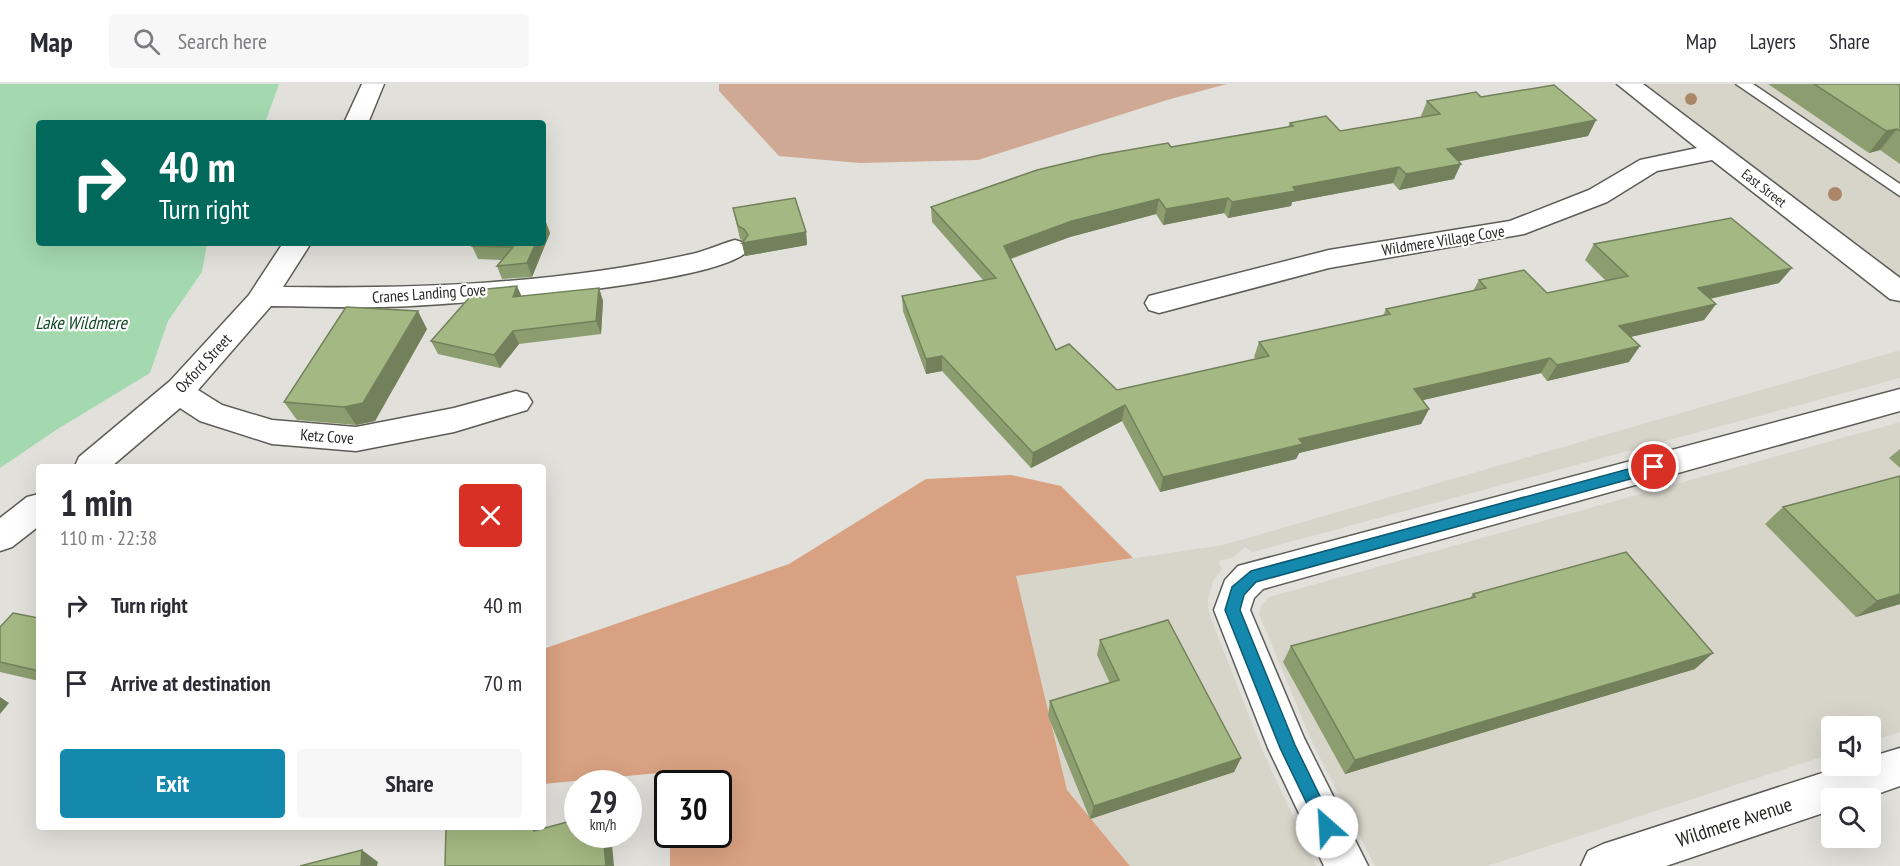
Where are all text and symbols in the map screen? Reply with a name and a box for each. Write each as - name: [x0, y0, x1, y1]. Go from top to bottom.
- search box: [109, 14, 529, 68]
- text: Map: [30, 23, 73, 60]
- icon: search: [130, 25, 163, 58]
- text: Search here: [178, 27, 267, 55]
- text: Map: [1686, 28, 1717, 55]
- text: Layers: [1750, 28, 1796, 55]
- text: Share: [1829, 28, 1870, 55]
- text: 40 m: [159, 139, 236, 194]
- icon: right: [60, 144, 138, 222]
- street label: East Street: [1738, 165, 1790, 211]
- text: Turn right: [159, 192, 250, 226]
- street label: Wildmere Village Cove: [1380, 220, 1506, 260]
- street label: Cranes Landing Cove: [371, 279, 487, 307]
- water label: Lake Wildmere: [35, 311, 128, 334]
- street label: Oxford Street: [171, 329, 236, 397]
- street label: Ketz Cove: [300, 424, 354, 448]
- pin: [1628, 441, 1679, 492]
- icon: arrive: [1637, 450, 1670, 483]
- text: 1 min: [60, 479, 133, 526]
- button: close: [459, 484, 522, 547]
- text: 110 m · 22:38: [60, 525, 157, 551]
- icon: right: [60, 589, 93, 622]
- text: Turn right: [111, 591, 188, 619]
- text: 40 m: [483, 591, 522, 619]
- icon: arrive: [60, 667, 93, 700]
- text: Arrive at destination: [111, 669, 271, 697]
- text: 70 m: [483, 669, 522, 697]
- map controls: [1821, 716, 1881, 848]
- button: sound: [1821, 716, 1881, 776]
- button: Exit: [60, 749, 285, 818]
- button: Share: [297, 749, 522, 818]
- speed limit sign: 30: [654, 770, 732, 848]
- text: 29: [589, 782, 617, 821]
- button: search: [1821, 788, 1881, 848]
- street label: Wildmere Avenue: [1673, 791, 1795, 853]
- position arrow: [1295, 795, 1359, 859]
- text: km/h: [590, 815, 616, 834]

